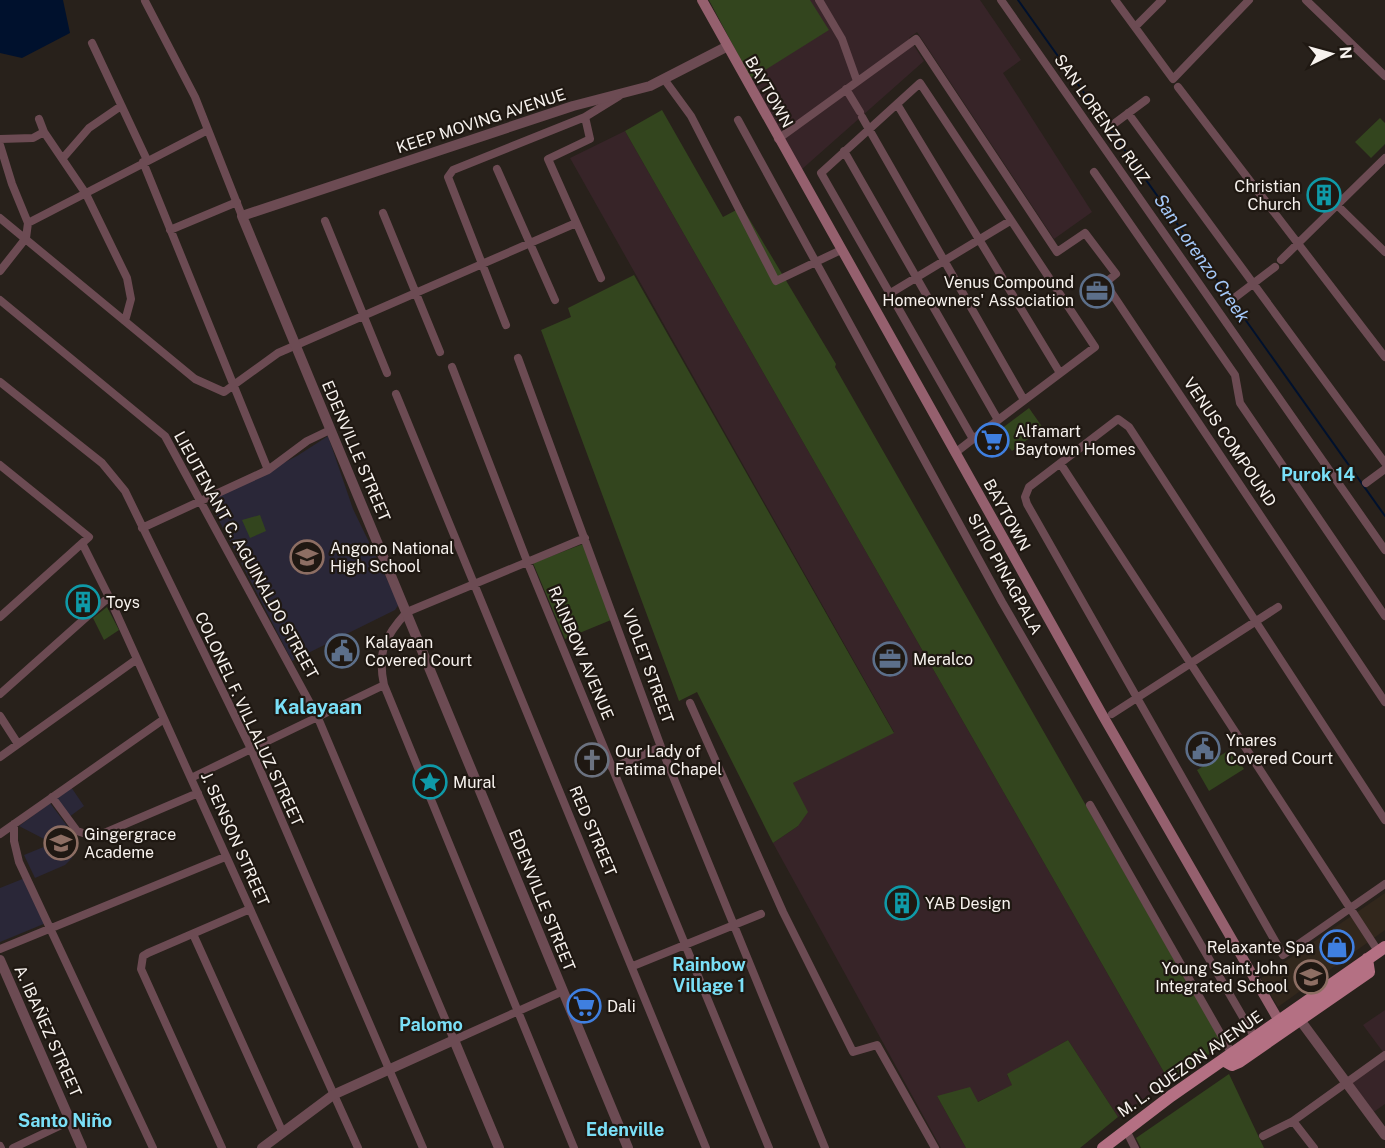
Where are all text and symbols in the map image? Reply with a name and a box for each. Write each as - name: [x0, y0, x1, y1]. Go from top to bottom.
- north arrow: [1301, 24, 1361, 84]
- text: N: [1335, 46, 1355, 60]
- street label: SAN LORENZO RUIZ: [1050, 51, 1154, 187]
- street label: BAYTOWN: [741, 53, 797, 131]
- street label: KEEP MOVING AVENUE: [394, 85, 568, 157]
- place label: Christian Church: [1234, 177, 1301, 214]
- building icon: Christian Church: [1306, 177, 1342, 213]
- water label: San Lorenzo Creek: [1150, 190, 1254, 326]
- place label: Venus Compound Homeowners' Association: [882, 273, 1074, 310]
- office icon: Venus Compound Homeowners' Association: [1079, 273, 1115, 309]
- street label: VENUS COMPOUND: [1180, 374, 1280, 510]
- street label: EDENVILLE STREET: [318, 378, 395, 525]
- supermarket icon: Alfamart Baytown Homes: [974, 422, 1010, 458]
- place label: Alfamart Baytown Homes: [1015, 422, 1136, 459]
- street label: LIEUTENANT C. AGUINALDO STREET: [170, 428, 322, 682]
- district label: Purok 14: [1281, 464, 1355, 485]
- street label: BAYTOWN: [979, 476, 1035, 554]
- street label: SITIO PINAGPALA: [964, 510, 1046, 638]
- school or university icon: Angono National High School: [289, 539, 325, 575]
- place label: Angono National High School: [330, 539, 454, 576]
- street label: RAINBOW AVENUE: [544, 583, 618, 723]
- building icon: Toys: [65, 584, 101, 620]
- place label: Toys: [106, 593, 140, 612]
- street label: VIOLET STREET: [618, 606, 678, 726]
- street label: COLONEL F. VILLALUZ STREET: [191, 609, 307, 830]
- public building icon: Kalayaan Covered Court: [324, 633, 360, 669]
- place label: Kalayaan Covered Court: [365, 633, 472, 670]
- office icon: Meralco: [872, 641, 908, 677]
- place label: Meralco: [913, 650, 973, 669]
- district label: Kalayaan: [274, 695, 362, 719]
- public building icon: Ynares Covered Court: [1185, 731, 1221, 767]
- place label: Ynares Covered Court: [1226, 731, 1333, 768]
- church icon: Our Lady of Fatima Chapel: [574, 742, 610, 778]
- place label: Our Lady of Fatima Chapel: [615, 742, 722, 779]
- place icon: Mural: [412, 764, 448, 800]
- street label: J. SENSON STREET: [197, 769, 273, 909]
- place label: Mural: [453, 773, 496, 792]
- street label: RED STREET: [565, 783, 621, 880]
- school or university icon: Gingergrace Academe: [43, 825, 79, 861]
- place label: Gingergrace Academe: [84, 825, 176, 862]
- street label: EDENVILLE STREET: [505, 826, 579, 974]
- building icon: YAB Design: [884, 885, 920, 921]
- place label: YAB Design: [925, 894, 1011, 913]
- shop icon: Relaxante Spa: [1319, 929, 1355, 965]
- place label: Relaxante Spa: [1207, 938, 1314, 957]
- district label: Rainbow Village 1: [672, 954, 746, 996]
- place label: Young Saint John Integrated School: [1155, 959, 1288, 996]
- school or university icon: Young Saint John Integrated School: [1293, 959, 1329, 995]
- street label: A. IBAÑEZ STREET: [10, 962, 87, 1100]
- supermarket icon: Dali: [566, 988, 602, 1024]
- place label: Dali: [607, 997, 636, 1016]
- street label: M. L. QUEZON AVENUE: [1114, 1007, 1266, 1121]
- district label: Palomo: [399, 1014, 463, 1035]
- district label: Santo Niño: [18, 1110, 112, 1131]
- district label: Edenville: [586, 1119, 664, 1140]

